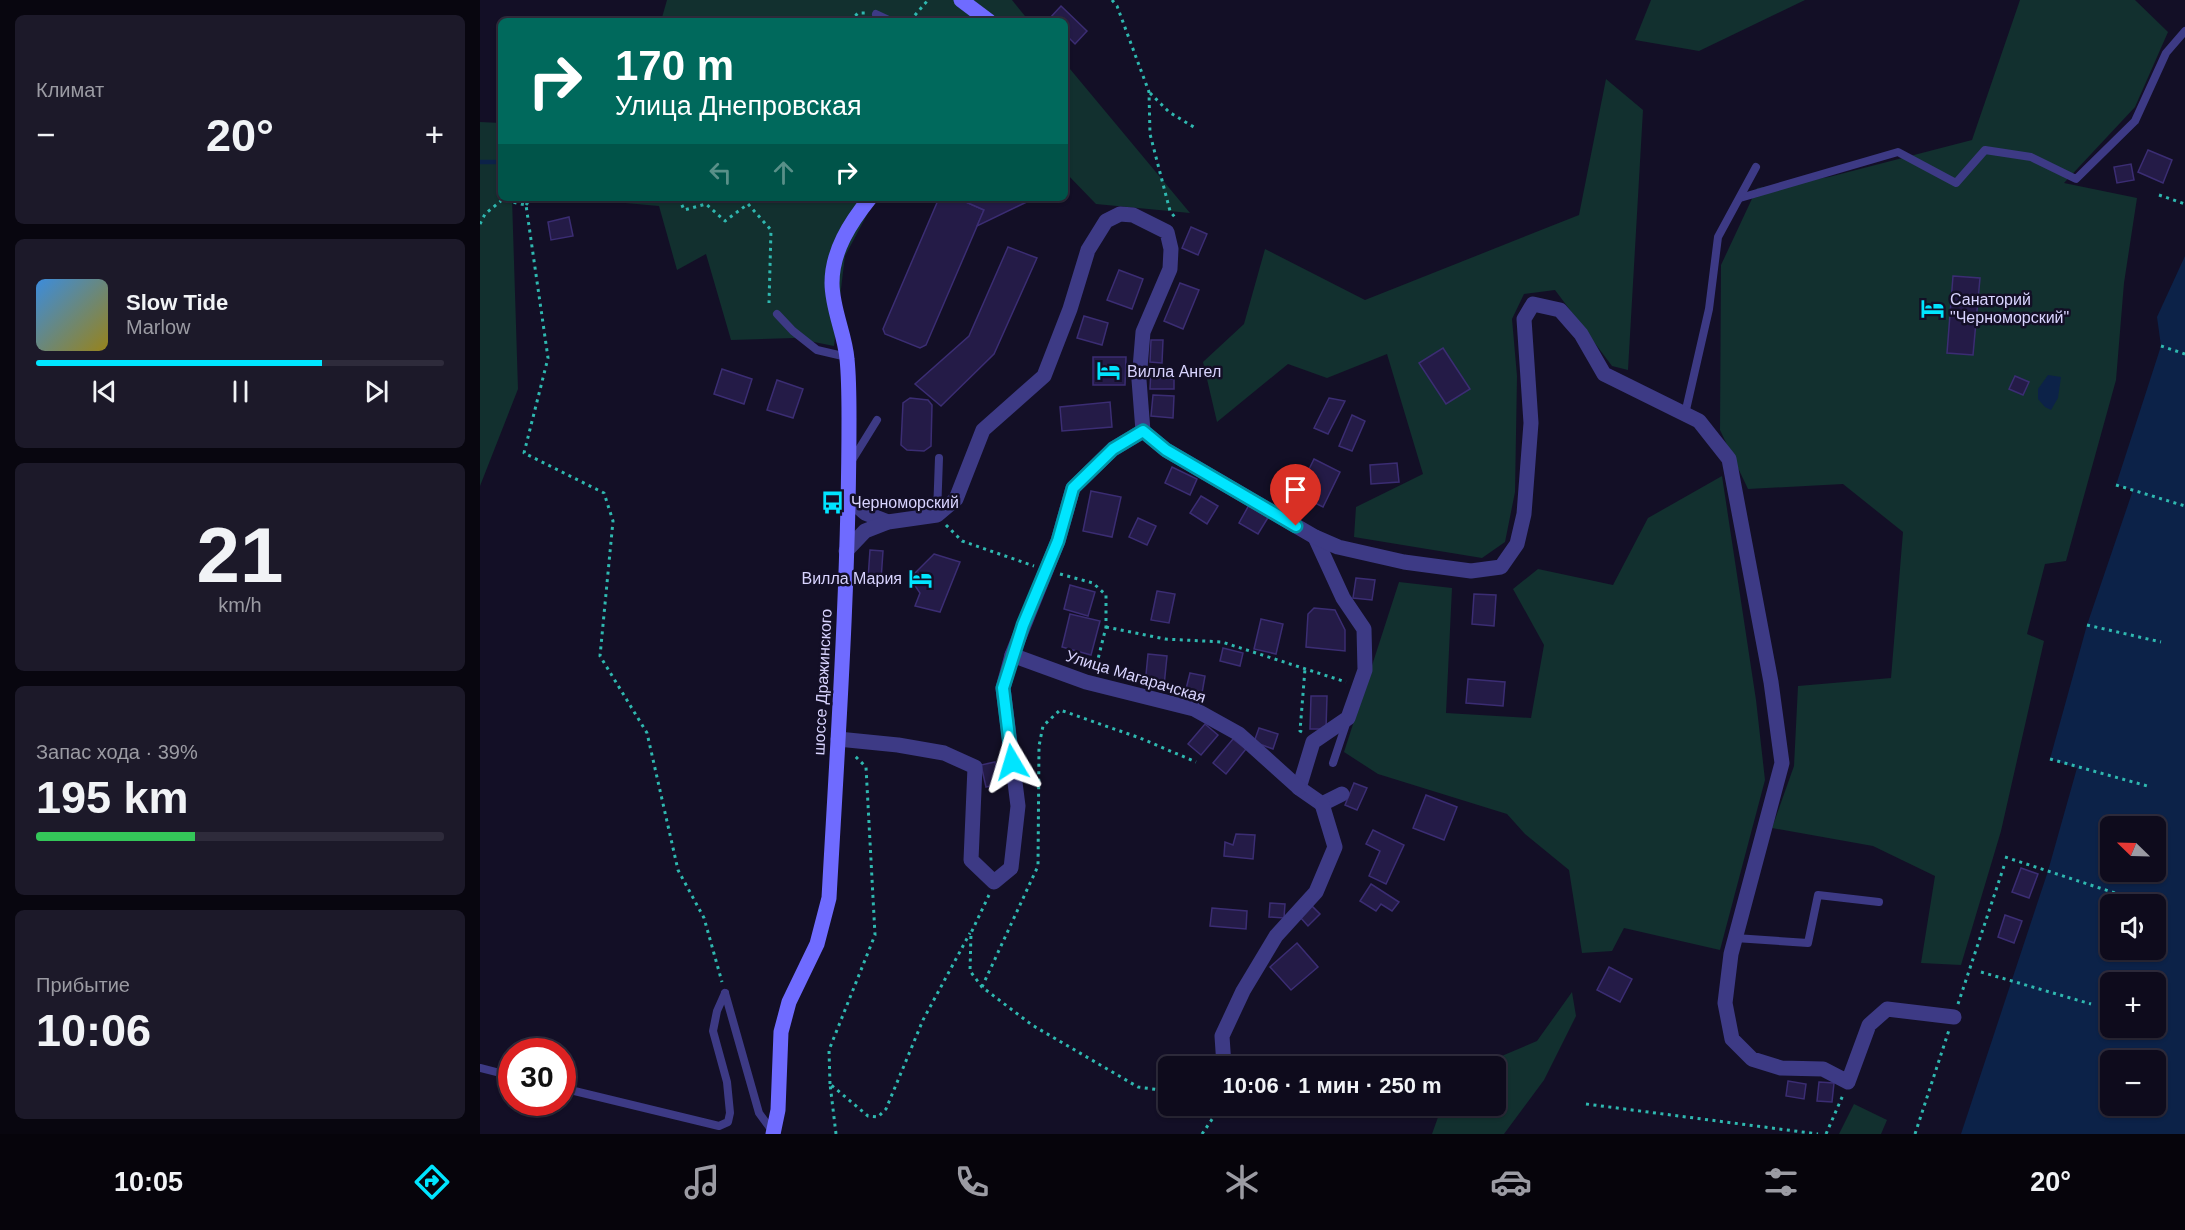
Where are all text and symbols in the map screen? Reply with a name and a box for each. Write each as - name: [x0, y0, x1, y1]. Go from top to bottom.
- icon: right: [516, 42, 594, 120]
- text: 170 m: [615, 42, 734, 89]
- text: Климат: [36, 79, 104, 101]
- text: Улица Днепровская: [615, 91, 862, 121]
- text: 20°: [206, 110, 274, 161]
- text: −: [36, 116, 55, 153]
- text: +: [425, 116, 444, 153]
- icon: left: [704, 156, 737, 189]
- icon: ahead: [767, 156, 800, 189]
- icon: right: [830, 156, 863, 189]
- text: Slow Tide: [126, 290, 228, 315]
- place label: Санаторий "Черноморский": [1950, 291, 2069, 326]
- hotel icon: Санаторий "Черноморский": [1919, 295, 1945, 321]
- text: Marlow: [126, 316, 190, 338]
- hotel icon: Вилла Ангел: [1096, 358, 1122, 384]
- place label: Вилла Ангел: [1127, 363, 1221, 380]
- icon: previous: [88, 375, 121, 408]
- icon: pause: [224, 375, 257, 408]
- icon: next: [360, 375, 393, 408]
- pin: [1270, 464, 1321, 526]
- icon: arrive: [1279, 473, 1312, 506]
- bus stop icon: Черноморский: [820, 489, 846, 515]
- place label: Черноморский: [851, 494, 959, 511]
- text: 21: [197, 511, 283, 599]
- hotel icon: Вилла Мария: [907, 565, 933, 591]
- place label: Вилла Мария: [801, 570, 902, 587]
- text: km/h: [218, 594, 262, 616]
- street label: шоссе Дражинского: [810, 608, 835, 756]
- street label: Улица Магарачская: [1064, 647, 1208, 706]
- position arrow: [980, 730, 1044, 794]
- text: Запас хода · 39%: [36, 741, 198, 763]
- text: 195 km: [36, 772, 189, 823]
- north arrow: [2100, 816, 2166, 882]
- map controls: [2100, 816, 2166, 1116]
- button: sound: [2100, 894, 2166, 960]
- button: +: [2100, 972, 2166, 1038]
- text: Прибытие: [36, 974, 130, 996]
- text: 10:06: [36, 1005, 151, 1056]
- speed limit sign: 30: [498, 1038, 576, 1116]
- button: −: [2100, 1050, 2166, 1116]
- text: 10:06 · 1 мин · 250 m: [1222, 1073, 1442, 1098]
- icon: directions: [411, 1161, 453, 1203]
- icon: music: [681, 1161, 723, 1203]
- icon: phone: [951, 1161, 993, 1203]
- icon: climate: [1221, 1161, 1263, 1203]
- icon: car: [1490, 1161, 1532, 1203]
- icon: filters: [1760, 1161, 1802, 1203]
- text: 10:05: [114, 1167, 183, 1197]
- text: 20°: [2030, 1167, 2071, 1197]

